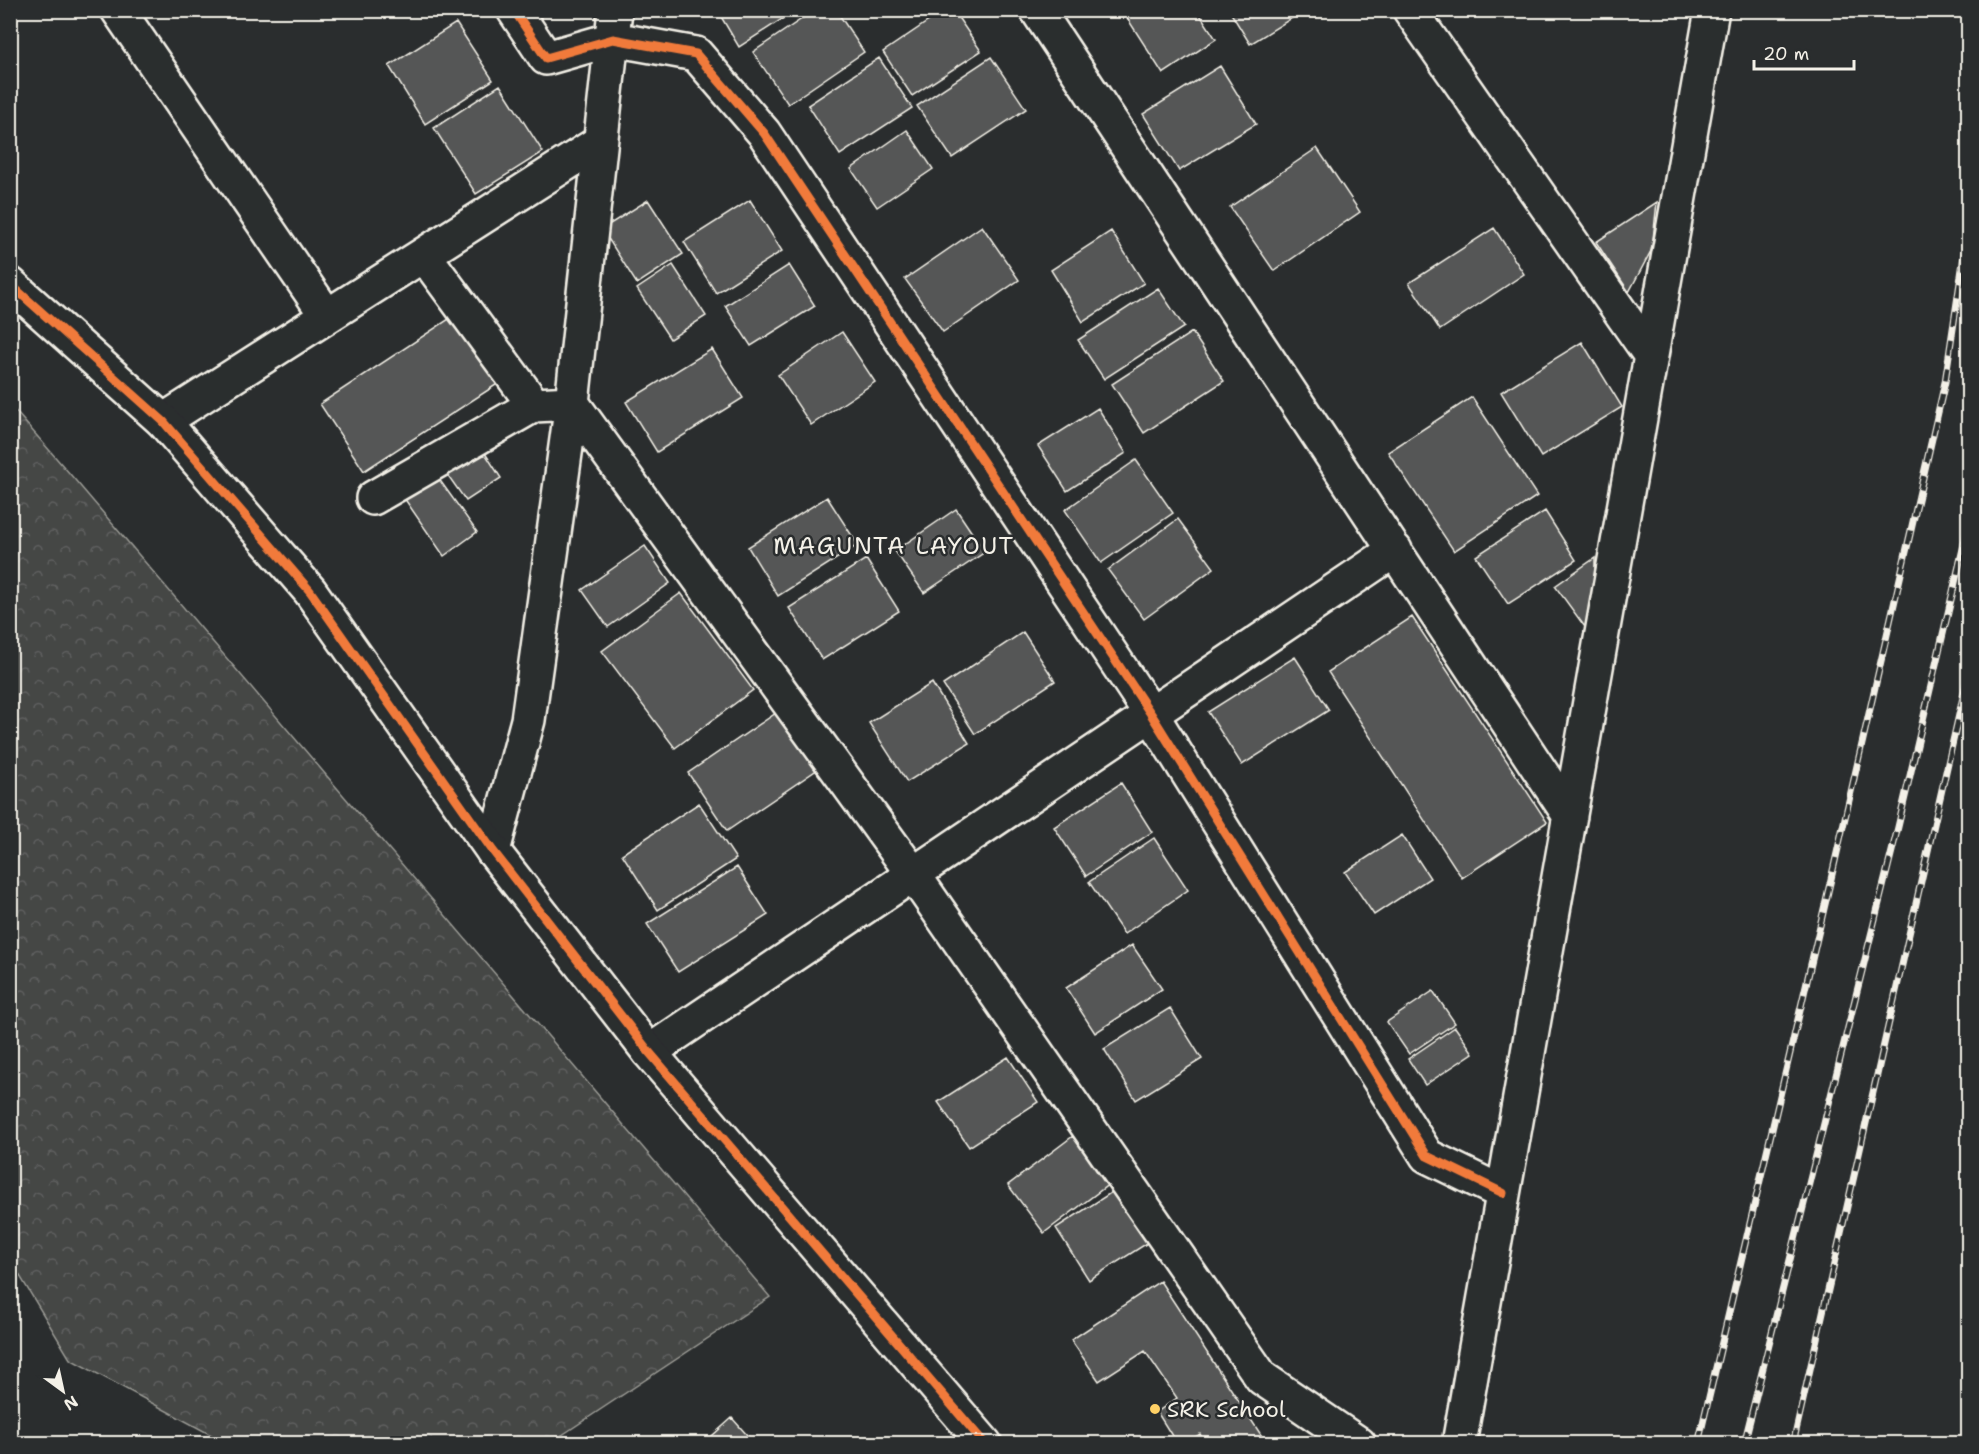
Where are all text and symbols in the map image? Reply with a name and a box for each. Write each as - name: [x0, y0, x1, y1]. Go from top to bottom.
- scale bar: [1754, 33, 1854, 71]
- text: 20 m: [1763, 42, 1809, 66]
- district label: MAGUNTA LAYOUT: [773, 530, 1015, 562]
- north arrow: [33, 1361, 93, 1421]
- text: N: [60, 1391, 82, 1415]
- place label: SRK School: [1167, 1395, 1286, 1424]
- marker: SRK School: [1148, 1402, 1162, 1416]

